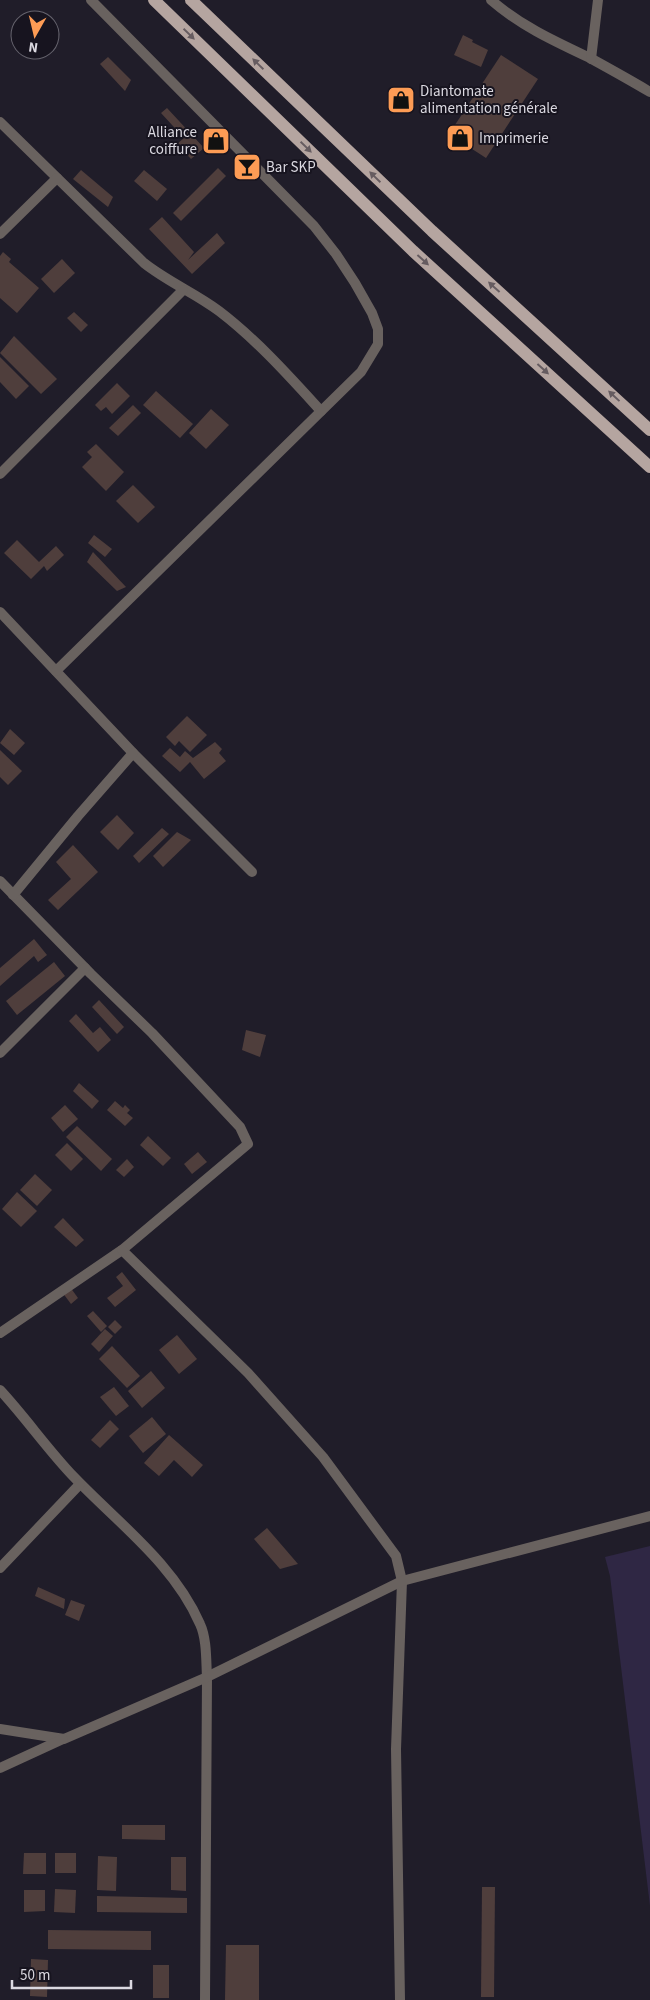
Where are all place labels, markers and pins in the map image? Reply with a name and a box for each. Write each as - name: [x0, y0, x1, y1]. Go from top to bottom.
- place label: Diantomate alimentation générale: [420, 81, 557, 119]
- shop icon: Diantomate alimentation générale: [386, 85, 416, 115]
- place label: Alliance coiffure: [148, 122, 197, 160]
- shop icon: Imprimerie: [445, 123, 475, 153]
- shop icon: Alliance coiffure: [201, 126, 231, 156]
- place label: Imprimerie: [479, 128, 549, 149]
- bar icon: Bar SKP: [232, 152, 262, 182]
- place label: Bar SKP: [266, 157, 316, 178]

